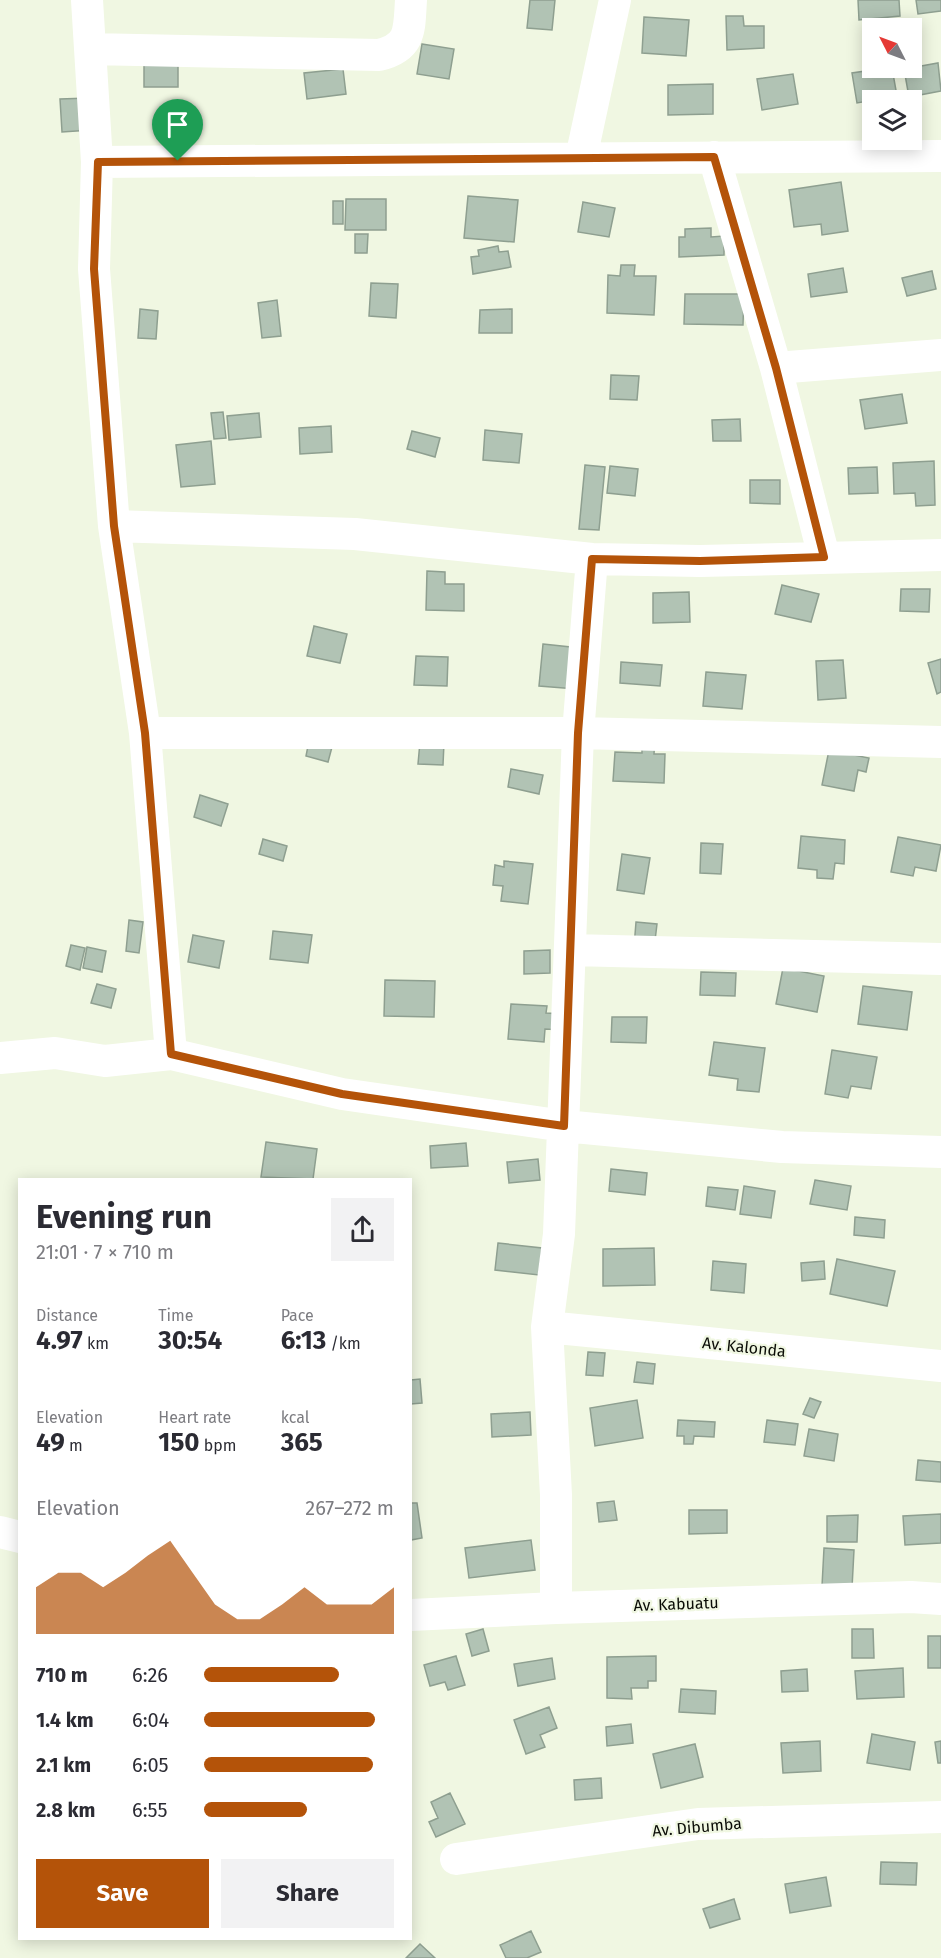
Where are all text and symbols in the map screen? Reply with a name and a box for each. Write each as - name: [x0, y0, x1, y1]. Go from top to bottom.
- north arrow: [862, 18, 922, 78]
- map controls: [862, 18, 922, 150]
- button: layers: [862, 90, 922, 150]
- pin: [152, 99, 203, 161]
- icon: arrive: [161, 108, 194, 141]
- text: Evening run: [36, 1197, 212, 1237]
- button: share: [331, 1198, 394, 1261]
- text: 21:01 · 7 × 710 m: [36, 1240, 174, 1264]
- text: Distance: [36, 1306, 98, 1325]
- text: Time: [158, 1306, 194, 1325]
- text: Pace: [281, 1306, 314, 1325]
- text: 4.97: [36, 1325, 83, 1356]
- text: 30:54: [158, 1325, 222, 1356]
- text: 6:13: [281, 1325, 326, 1356]
- street label: Av. Kalonda: [701, 1333, 787, 1361]
- text: km: [83, 1334, 109, 1353]
- text: /km: [326, 1334, 361, 1353]
- text: Elevation: [36, 1408, 103, 1427]
- text: Heart rate: [158, 1408, 231, 1427]
- text: kcal: [281, 1408, 309, 1427]
- text: 49: [36, 1427, 65, 1458]
- text: 150: [158, 1427, 200, 1458]
- text: 365: [281, 1427, 323, 1458]
- text: m: [65, 1436, 83, 1455]
- text: bpm: [200, 1436, 237, 1455]
- text: Elevation: [36, 1496, 120, 1520]
- text: 267–272 m: [305, 1496, 394, 1520]
- street label: Av. Kabuatu: [633, 1593, 719, 1615]
- text: 710 m: [36, 1663, 88, 1687]
- text: 6:26: [132, 1663, 168, 1687]
- text: 1.4 km: [36, 1708, 94, 1732]
- text: 6:04: [132, 1708, 169, 1732]
- text: 2.1 km: [36, 1753, 91, 1777]
- text: 6:05: [132, 1753, 169, 1777]
- text: 2.8 km: [36, 1798, 95, 1822]
- text: 6:55: [132, 1798, 167, 1822]
- street label: Av. Dibumba: [651, 1814, 743, 1840]
- button: Save: [36, 1859, 209, 1928]
- button: Share: [221, 1859, 394, 1928]

